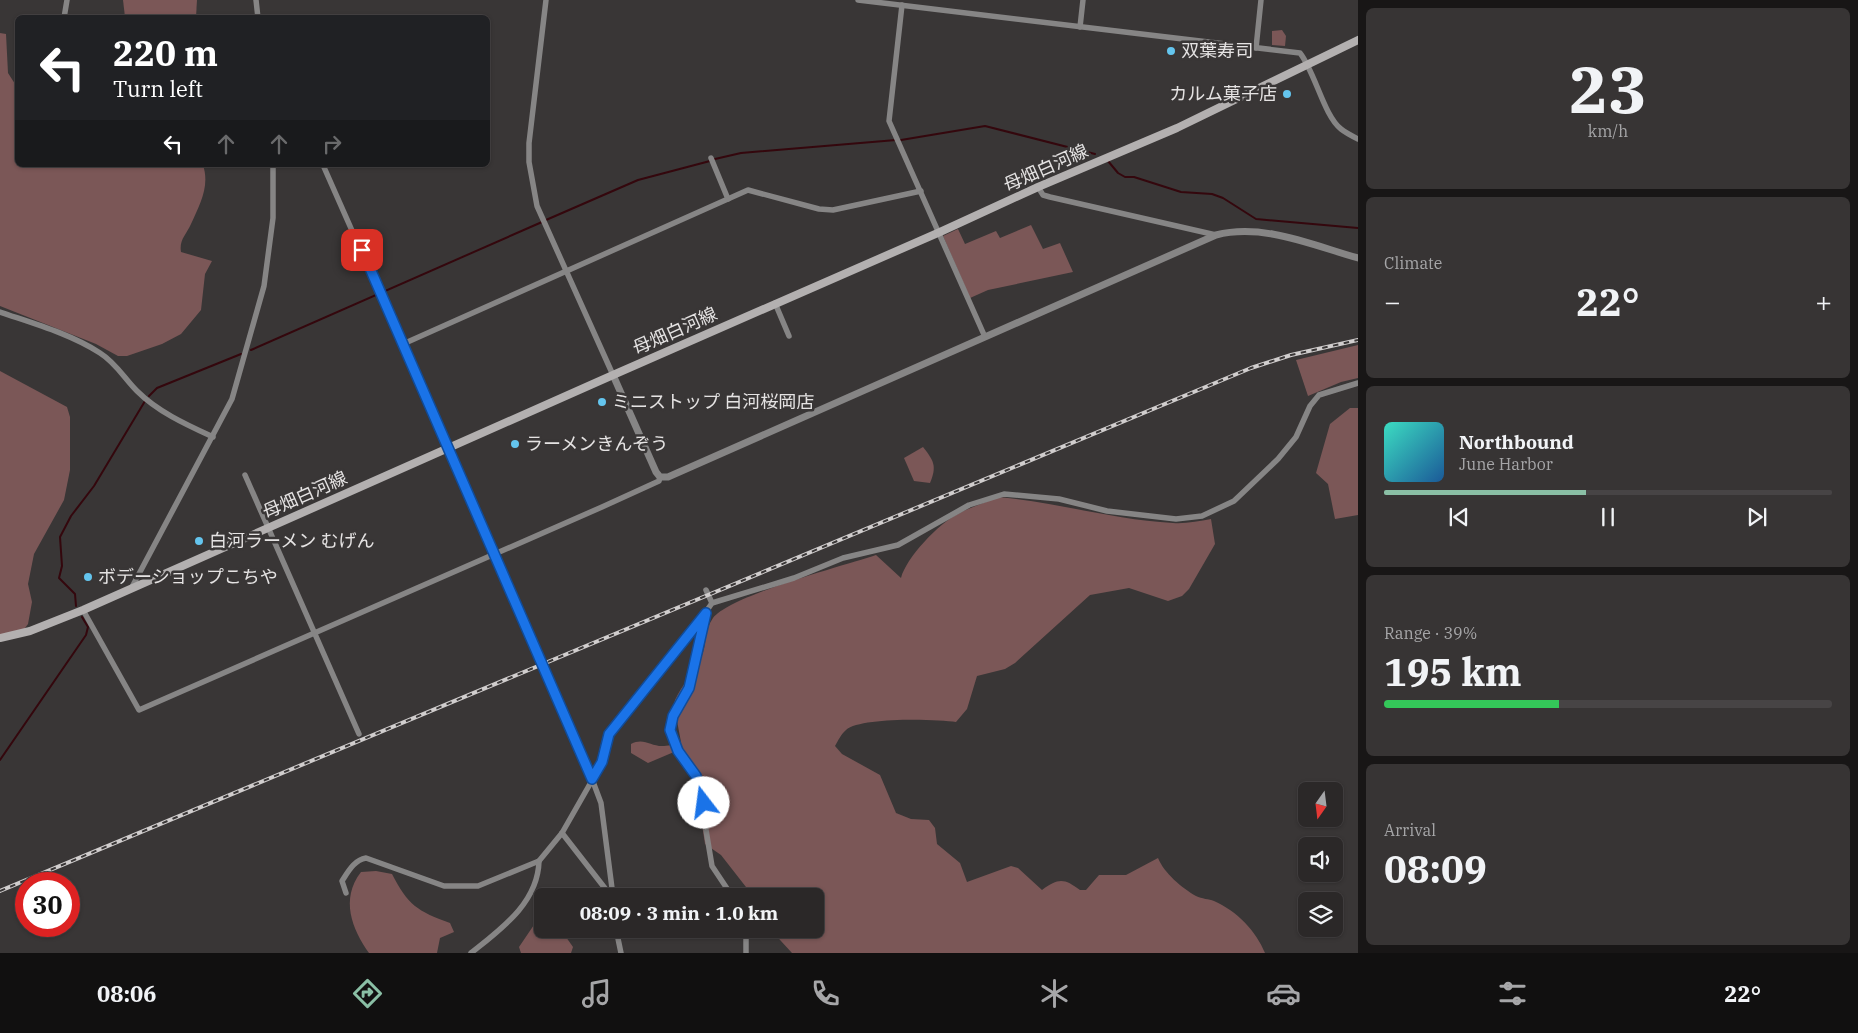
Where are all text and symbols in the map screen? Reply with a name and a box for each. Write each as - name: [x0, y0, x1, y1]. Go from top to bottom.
- text: 220 m: [113, 30, 218, 76]
- icon: left: [30, 35, 95, 100]
- place label: 双葉寿司: [1181, 39, 1253, 62]
- marker: 双葉寿司: [1165, 45, 1177, 57]
- text: 23: [1569, 46, 1647, 131]
- text: Turn left: [113, 74, 203, 103]
- place label: カルム菓子店: [1169, 82, 1277, 105]
- marker: カルム菓子店: [1281, 88, 1293, 100]
- text: km/h: [1588, 121, 1628, 141]
- icon: left: [159, 130, 187, 158]
- icon: ahead: [212, 130, 240, 158]
- icon: ahead: [265, 130, 293, 158]
- icon: right: [318, 130, 346, 158]
- street label: 母畑白河線: [1000, 139, 1092, 196]
- pin: [341, 229, 383, 271]
- icon: arrive: [348, 236, 376, 264]
- text: Climate: [1384, 253, 1442, 273]
- text: 22°: [1576, 277, 1640, 326]
- text: −: [1384, 283, 1401, 320]
- text: +: [1815, 283, 1832, 320]
- street label: 母畑白河線: [629, 302, 721, 359]
- place label: ミニストップ 白河桜岡店: [612, 390, 814, 413]
- marker: ミニストップ 白河桜岡店: [596, 396, 608, 408]
- text: Northbound: [1459, 430, 1574, 454]
- place label: ラーメンきんぞう: [525, 432, 668, 455]
- marker: ラーメンきんぞう: [509, 438, 521, 450]
- text: June Harbor: [1459, 454, 1553, 474]
- street label: 母畑白河線: [259, 466, 351, 523]
- icon: previous: [1445, 503, 1473, 531]
- icon: pause: [1594, 503, 1622, 531]
- icon: next: [1743, 503, 1771, 531]
- place label: 白河ラーメン むげん: [209, 529, 374, 552]
- marker: 白河ラーメン むげん: [193, 535, 205, 547]
- place label: ボデーショップこちや: [98, 565, 278, 588]
- marker: ボデーショップこちや: [82, 571, 94, 583]
- text: Range · 39%: [1384, 623, 1477, 643]
- text: 195 km: [1384, 647, 1522, 696]
- position arrow: [677, 776, 729, 828]
- north arrow: [1298, 782, 1342, 828]
- map controls: [1298, 782, 1343, 937]
- text: Arrival: [1384, 820, 1436, 840]
- button: sound: [1298, 837, 1343, 882]
- text: 08:09: [1384, 844, 1487, 893]
- speed limit sign: 30: [15, 872, 80, 937]
- button: layers: [1298, 892, 1343, 937]
- text: 08:09 · 3 min · 1.0 km: [580, 901, 778, 925]
- icon: directions: [350, 976, 385, 1011]
- icon: music: [579, 976, 614, 1011]
- icon: phone: [808, 976, 843, 1011]
- icon: climate: [1037, 976, 1072, 1011]
- icon: car: [1266, 976, 1301, 1011]
- icon: filters: [1495, 976, 1530, 1011]
- text: 08:06: [97, 979, 156, 1008]
- text: 22°: [1724, 979, 1761, 1008]

